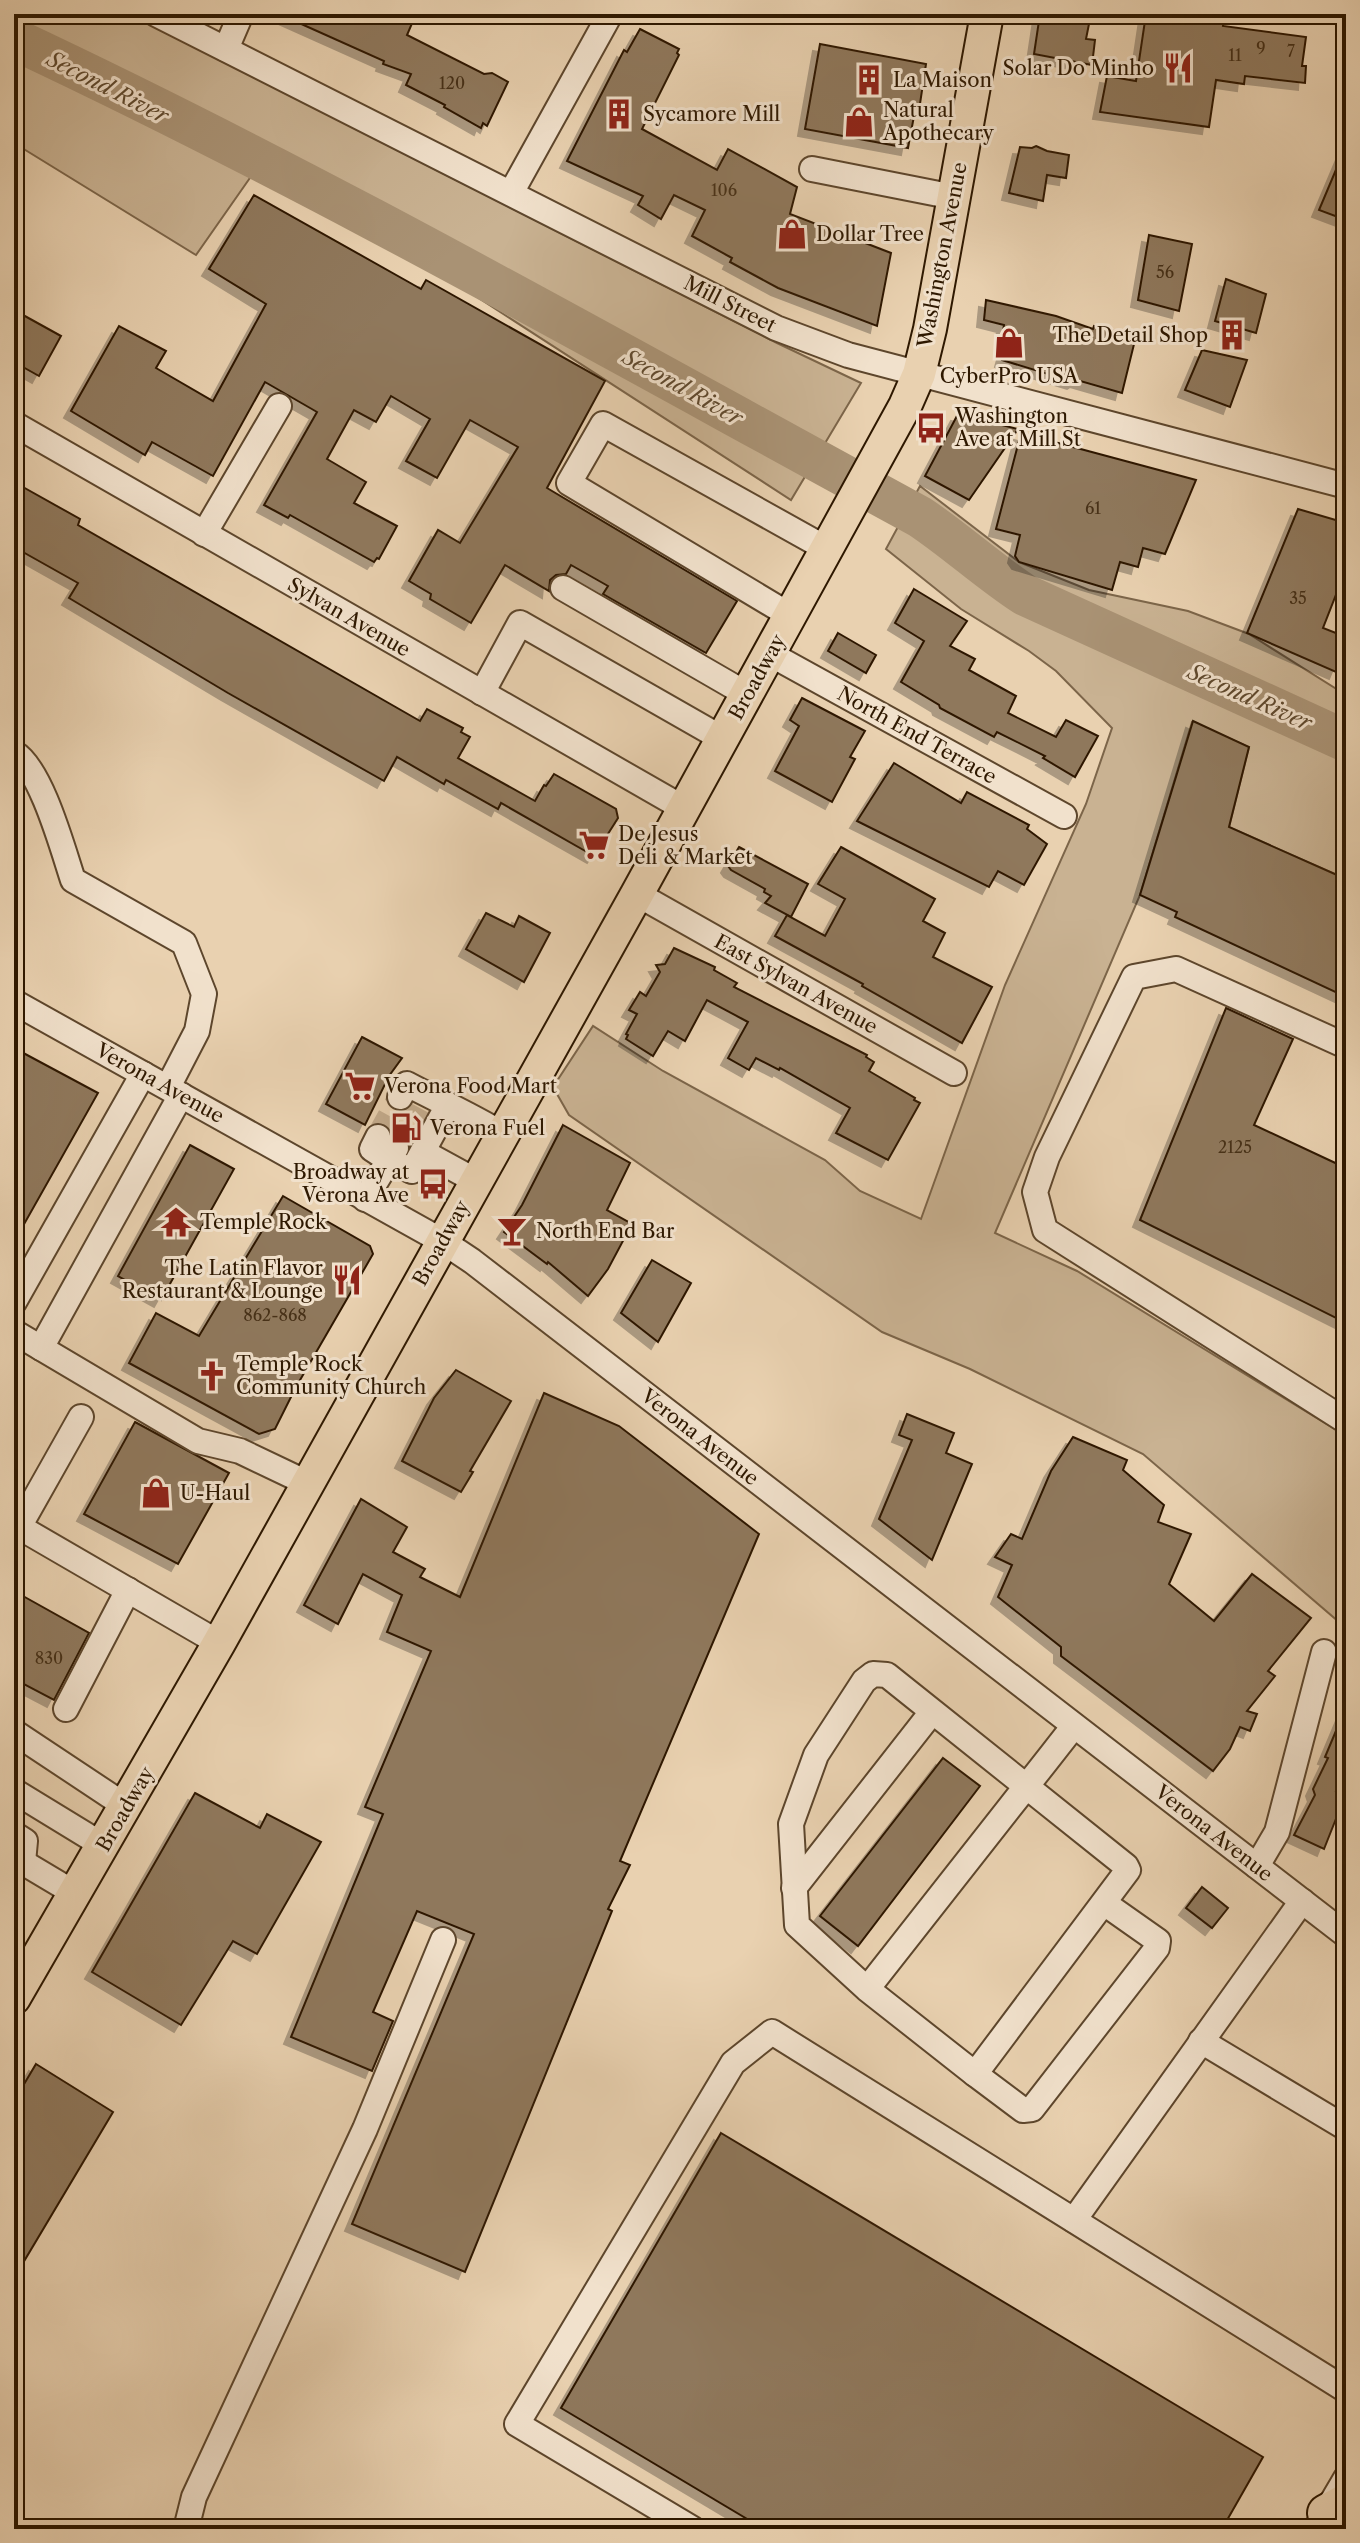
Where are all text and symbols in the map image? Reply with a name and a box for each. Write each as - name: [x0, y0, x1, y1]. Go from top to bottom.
- house number: 9: [1256, 38, 1266, 58]
- house number: 7: [1287, 41, 1295, 61]
- water label: Second River: [41, 44, 175, 130]
- house number: 11: [1228, 45, 1242, 65]
- restaurant icon: Solar Do Minho: [1161, 51, 1195, 85]
- place label: Solar Do Minho: [1003, 56, 1154, 80]
- building icon: La Maison: [852, 63, 886, 97]
- place label: La Maison: [893, 68, 992, 92]
- house number: 120: [439, 73, 465, 93]
- building icon: Sycamore Mill: [602, 97, 636, 131]
- place label: Natural Apothecary: [882, 98, 995, 145]
- place label: Sycamore Mill: [643, 102, 780, 126]
- shop icon: Natural Apothecary: [842, 105, 876, 139]
- street label: Washington Avenue: [912, 160, 972, 351]
- house number: 106: [711, 180, 737, 200]
- shop icon: Dollar Tree: [775, 217, 809, 251]
- place label: Dollar Tree: [816, 222, 924, 246]
- house number: 56: [1156, 262, 1174, 282]
- street label: Mill Street: [680, 271, 780, 337]
- building icon: The Detail Shop: [1215, 318, 1249, 352]
- place label: The Detail Shop: [1052, 323, 1208, 347]
- shop icon: CyberPro USA: [992, 326, 1026, 360]
- water label: Second River: [616, 343, 749, 432]
- place label: CyberPro USA: [940, 364, 1079, 388]
- place label: Washington Ave at Mill St: [954, 404, 1081, 451]
- bus stop icon: Washington Ave at Mill St: [914, 411, 948, 445]
- house number: 61: [1085, 498, 1101, 518]
- street label: Sylvan Avenue: [283, 572, 415, 662]
- house number: 35: [1289, 588, 1307, 608]
- street label: Broadway: [724, 629, 791, 724]
- water label: Second River: [1182, 657, 1317, 737]
- street label: North End Terrace: [833, 681, 1001, 789]
- place label: De Jesus Deli & Market: [618, 822, 752, 869]
- supermarket icon: De Jesus Deli & Market: [577, 828, 611, 862]
- street label: East Sylvan Avenue: [710, 929, 882, 1039]
- street label: Verona Avenue: [91, 1037, 228, 1128]
- supermarket icon: Verona Food Mart: [343, 1069, 377, 1103]
- place label: Verona Food Mart: [383, 1074, 557, 1098]
- fuel station icon: Verona Fuel: [389, 1111, 423, 1145]
- place label: Verona Fuel: [429, 1116, 545, 1140]
- house number: 2125: [1218, 1137, 1252, 1157]
- place label: Broadway at Verona Ave: [293, 1160, 409, 1207]
- bus stop icon: Broadway at Verona Ave: [416, 1167, 450, 1201]
- street label: Broadway: [408, 1195, 475, 1290]
- temple icon: Temple Rock: [159, 1205, 193, 1239]
- place label: Temple Rock: [200, 1210, 328, 1234]
- bar icon: North End Bar: [495, 1214, 529, 1248]
- place label: North End Bar: [536, 1219, 675, 1243]
- place label: The Latin Flavor Restaurant & Lounge: [122, 1256, 324, 1303]
- restaurant icon: The Latin Flavor Restaurant & Lounge: [330, 1263, 364, 1297]
- house number: 862-868: [243, 1305, 307, 1325]
- place label: Temple Rock Community Church: [236, 1352, 427, 1399]
- church icon: Temple Rock Community Church: [195, 1359, 229, 1393]
- street label: Verona Avenue: [636, 1383, 764, 1490]
- shop icon: U-Haul: [139, 1476, 173, 1510]
- place label: U-Haul: [180, 1481, 250, 1505]
- house number: 830: [35, 1648, 63, 1668]
- street label: Broadway: [91, 1762, 159, 1856]
- street label: Verona Avenue: [1150, 1779, 1278, 1886]

